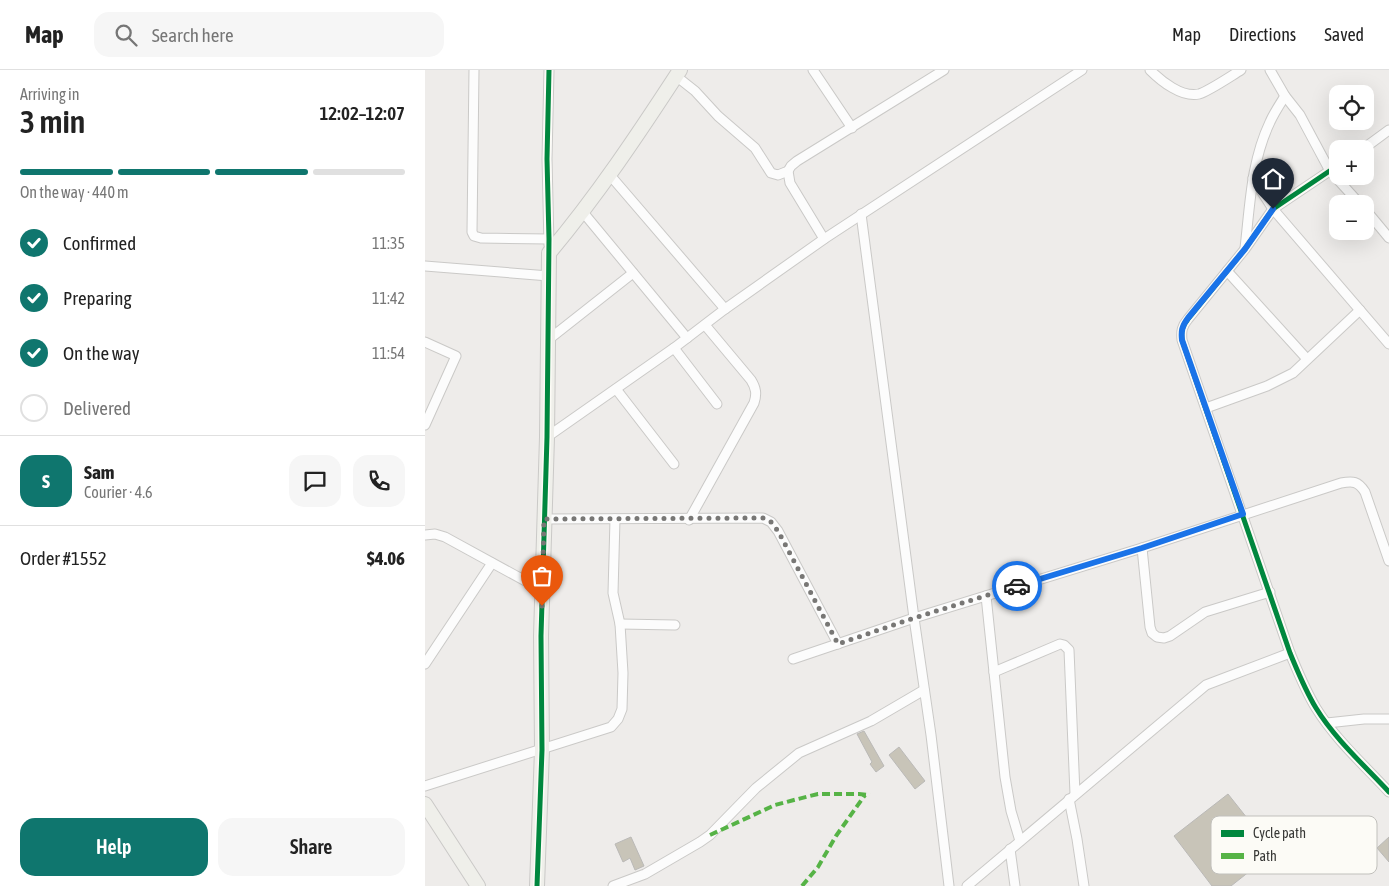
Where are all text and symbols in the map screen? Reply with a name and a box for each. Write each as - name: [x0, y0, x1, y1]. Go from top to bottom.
- search box: [94, 12, 444, 57]
- text: Map: [25, 21, 64, 48]
- icon: search: [112, 21, 140, 49]
- text: Search here: [152, 24, 234, 46]
- text: Map: [1172, 24, 1201, 45]
- text: Directions: [1229, 24, 1296, 45]
- text: Saved: [1324, 24, 1364, 45]
- text: Arriving in: [20, 85, 80, 103]
- map controls: [1329, 85, 1374, 240]
- button: locate: [1329, 85, 1374, 130]
- text: 12:02–12:07: [319, 102, 405, 124]
- text: 3 min: [20, 103, 85, 140]
- button: +: [1329, 140, 1374, 185]
- pin: [1252, 158, 1294, 209]
- icon: home: [1259, 165, 1287, 193]
- text: On the way · 440 m: [20, 183, 129, 201]
- button: −: [1329, 195, 1374, 240]
- icon: check: [20, 229, 48, 257]
- text: Confirmed: [63, 232, 136, 254]
- text: 11:35: [372, 234, 405, 252]
- icon: check: [20, 284, 48, 312]
- text: Preparing: [63, 287, 132, 309]
- text: 11:42: [372, 289, 405, 307]
- icon: check: [20, 339, 48, 367]
- text: On the way: [63, 342, 140, 364]
- text: 11:54: [372, 344, 405, 362]
- text: Delivered: [63, 397, 131, 419]
- button: chat: [289, 455, 341, 507]
- button: phone: [353, 455, 405, 507]
- text: Sam: [84, 461, 115, 483]
- text: S: [42, 470, 50, 492]
- text: Courier · 4.6: [84, 483, 153, 501]
- text: Order #1552: [20, 547, 107, 569]
- text: $4.06: [367, 547, 405, 569]
- pin: [521, 555, 563, 606]
- courier: [992, 561, 1042, 611]
- icon: bag: [528, 562, 556, 590]
- icon: car: [1003, 572, 1031, 600]
- legend: [1211, 816, 1377, 874]
- button: Help: [20, 818, 208, 876]
- button: Share: [218, 818, 405, 876]
- text: Cycle path: [1253, 825, 1306, 841]
- text: Path: [1253, 848, 1277, 864]

